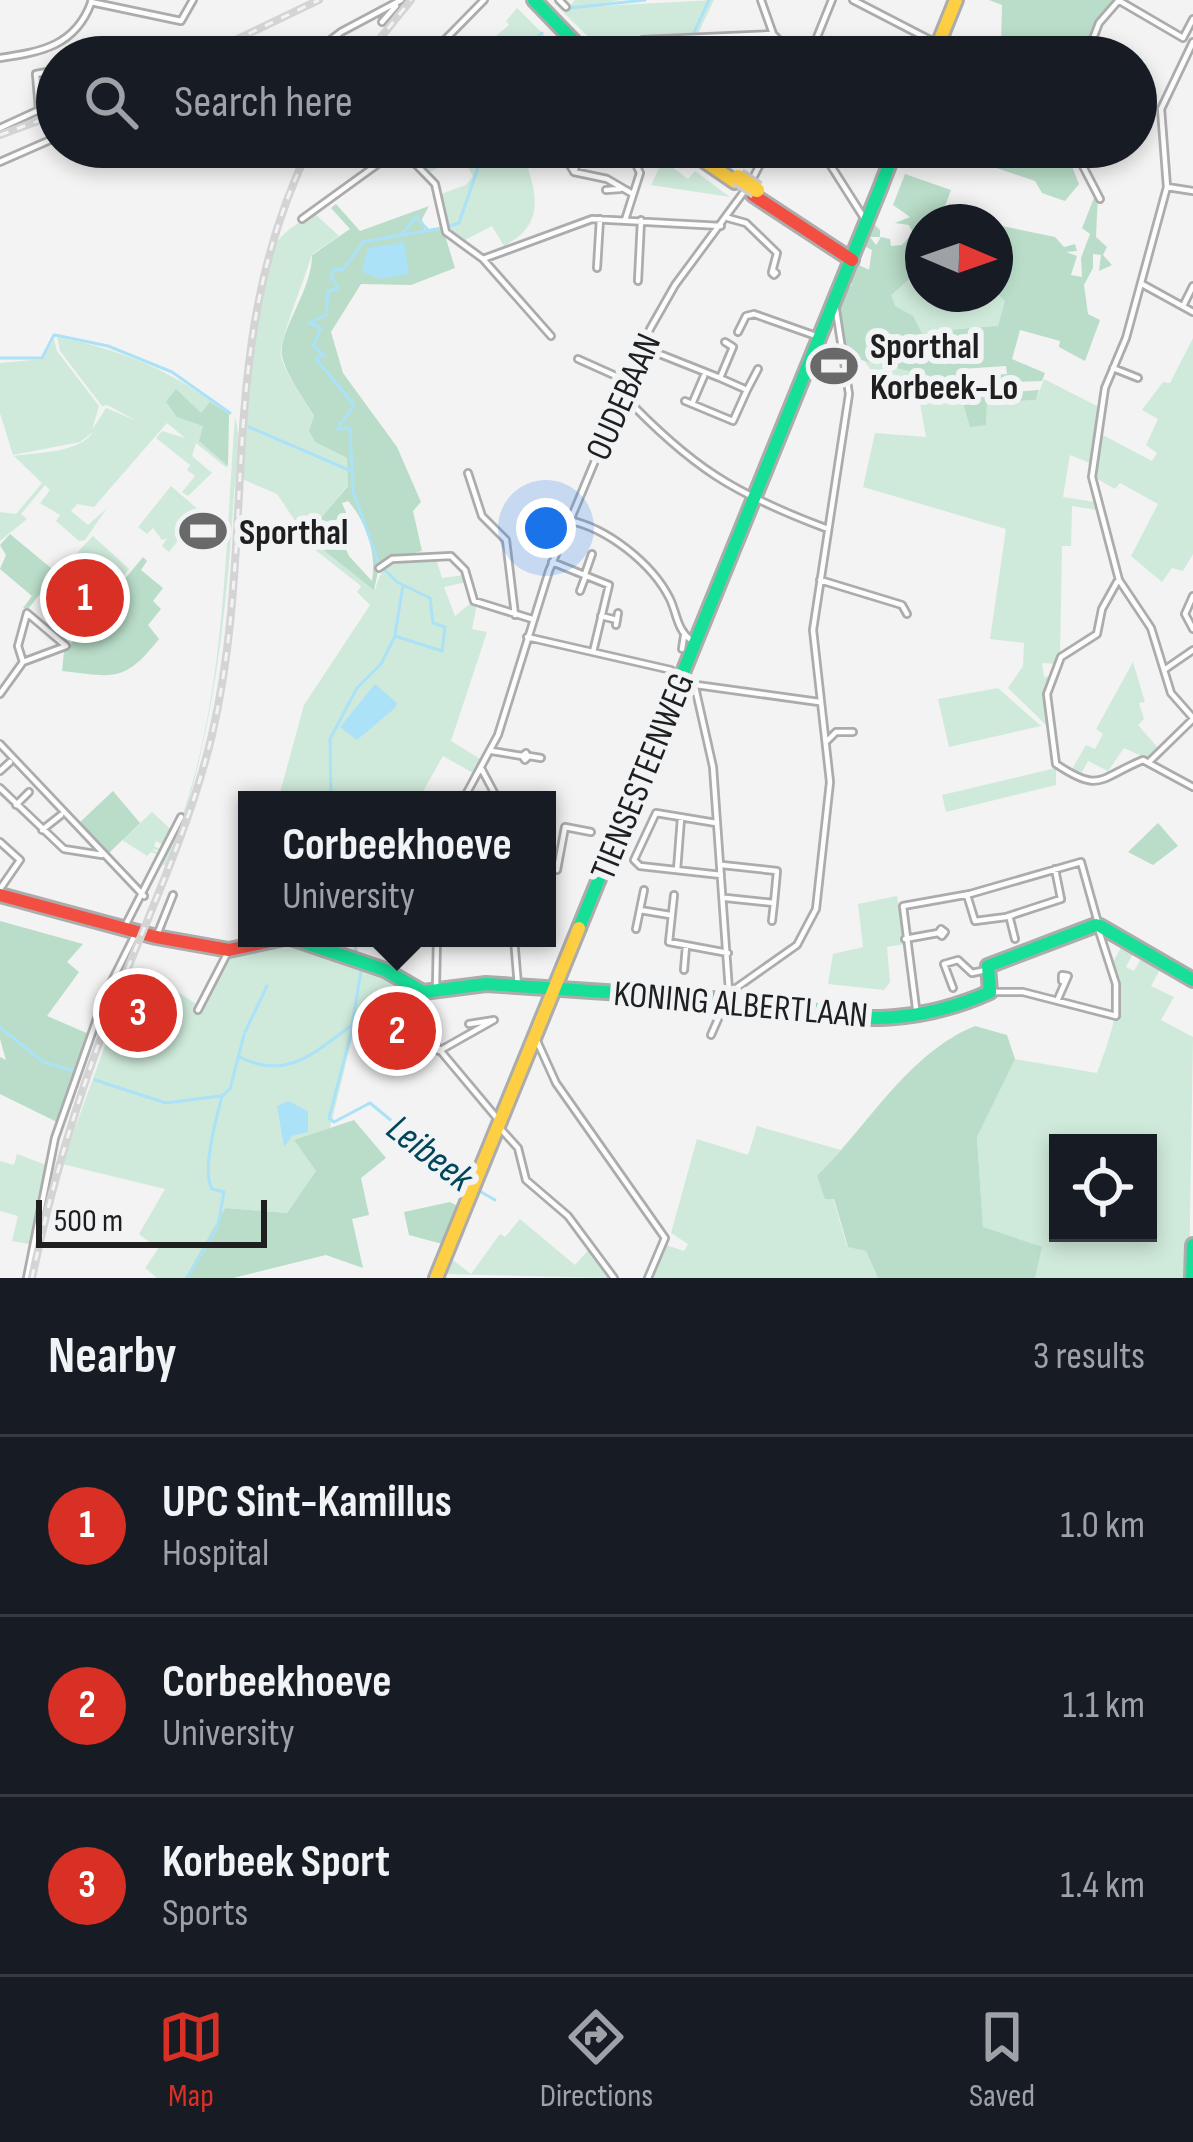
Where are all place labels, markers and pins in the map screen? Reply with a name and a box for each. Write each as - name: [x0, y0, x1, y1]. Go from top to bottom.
- place label: Sporthal Korbeek-Lo: [870, 326, 1018, 410]
- sports icon: Sporthal Korbeek-Lo: [809, 341, 859, 391]
- sports icon: Sporthal: [178, 506, 228, 556]
- place label: Sporthal: [239, 512, 348, 555]
- pin: 1: [46, 553, 124, 643]
- pin: 3: [99, 968, 177, 1058]
- pin: 2: [358, 986, 436, 1076]

